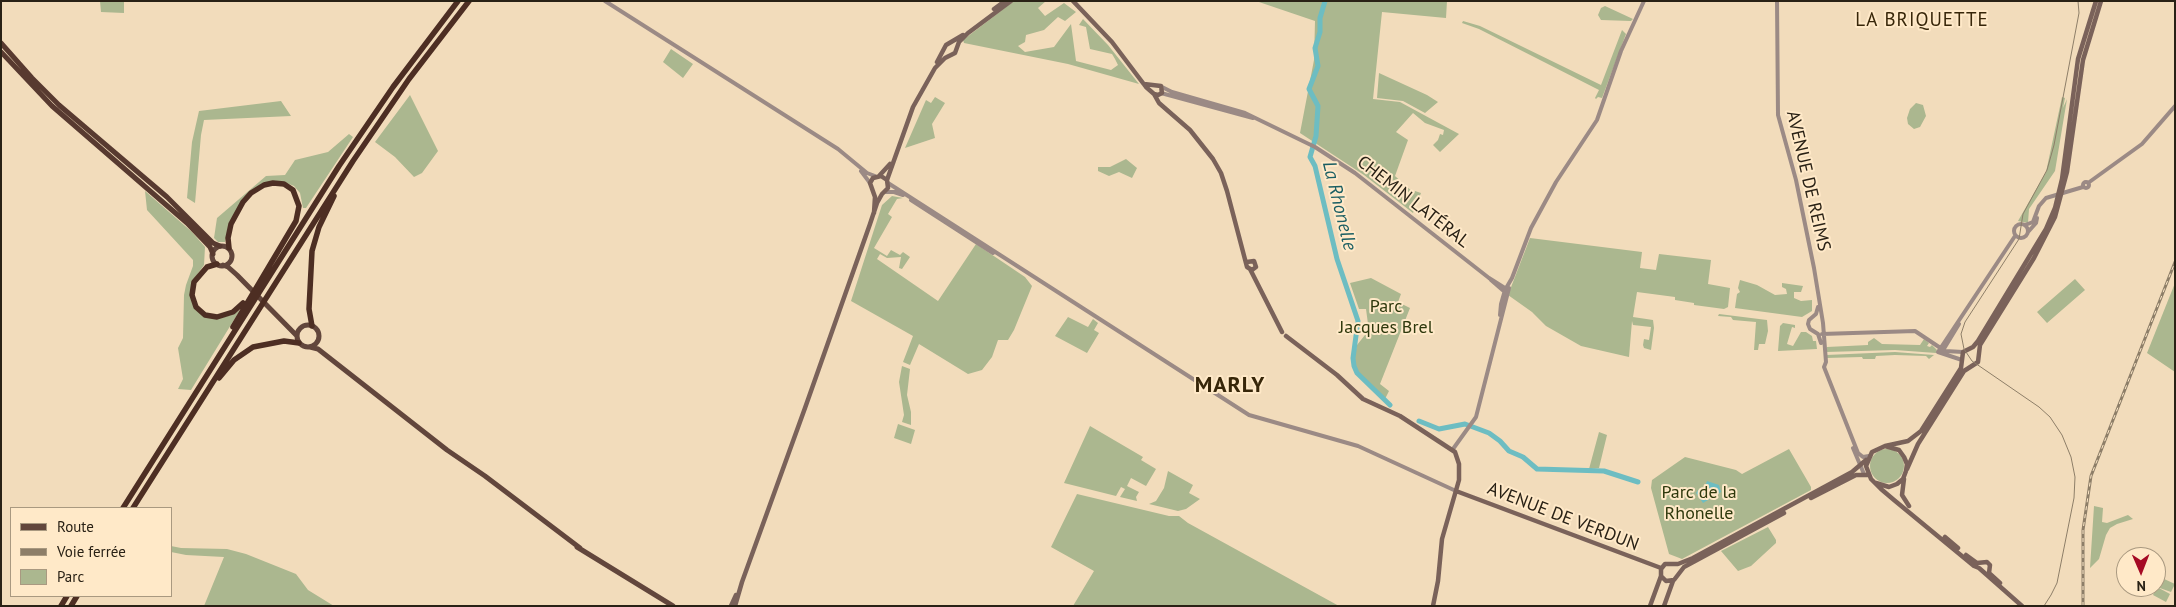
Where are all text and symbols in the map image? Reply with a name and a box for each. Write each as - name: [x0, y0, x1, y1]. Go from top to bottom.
- district label: LA BRIQUETTE: [1854, 10, 1990, 32]
- street label: AVENUE DE REIMS: [1781, 109, 1835, 253]
- street label: CHEMIN LATÉRAL: [1352, 151, 1474, 253]
- water label: La Rhonelle: [1317, 159, 1361, 253]
- park label: Parc Jacques Brel: [1339, 296, 1433, 338]
- district label: MARLY: [1194, 373, 1266, 399]
- street label: AVENUE DE VERDUN: [1484, 478, 1642, 556]
- park label: Parc de la Rhonelle: [1661, 482, 1737, 524]
- legend: [10, 507, 172, 597]
- text: Route: [57, 517, 94, 536]
- text: Voie ferrée: [57, 542, 126, 561]
- north arrow: [2116, 547, 2166, 597]
- text: Parc: [57, 567, 84, 586]
- text: N: [2136, 577, 2146, 595]

